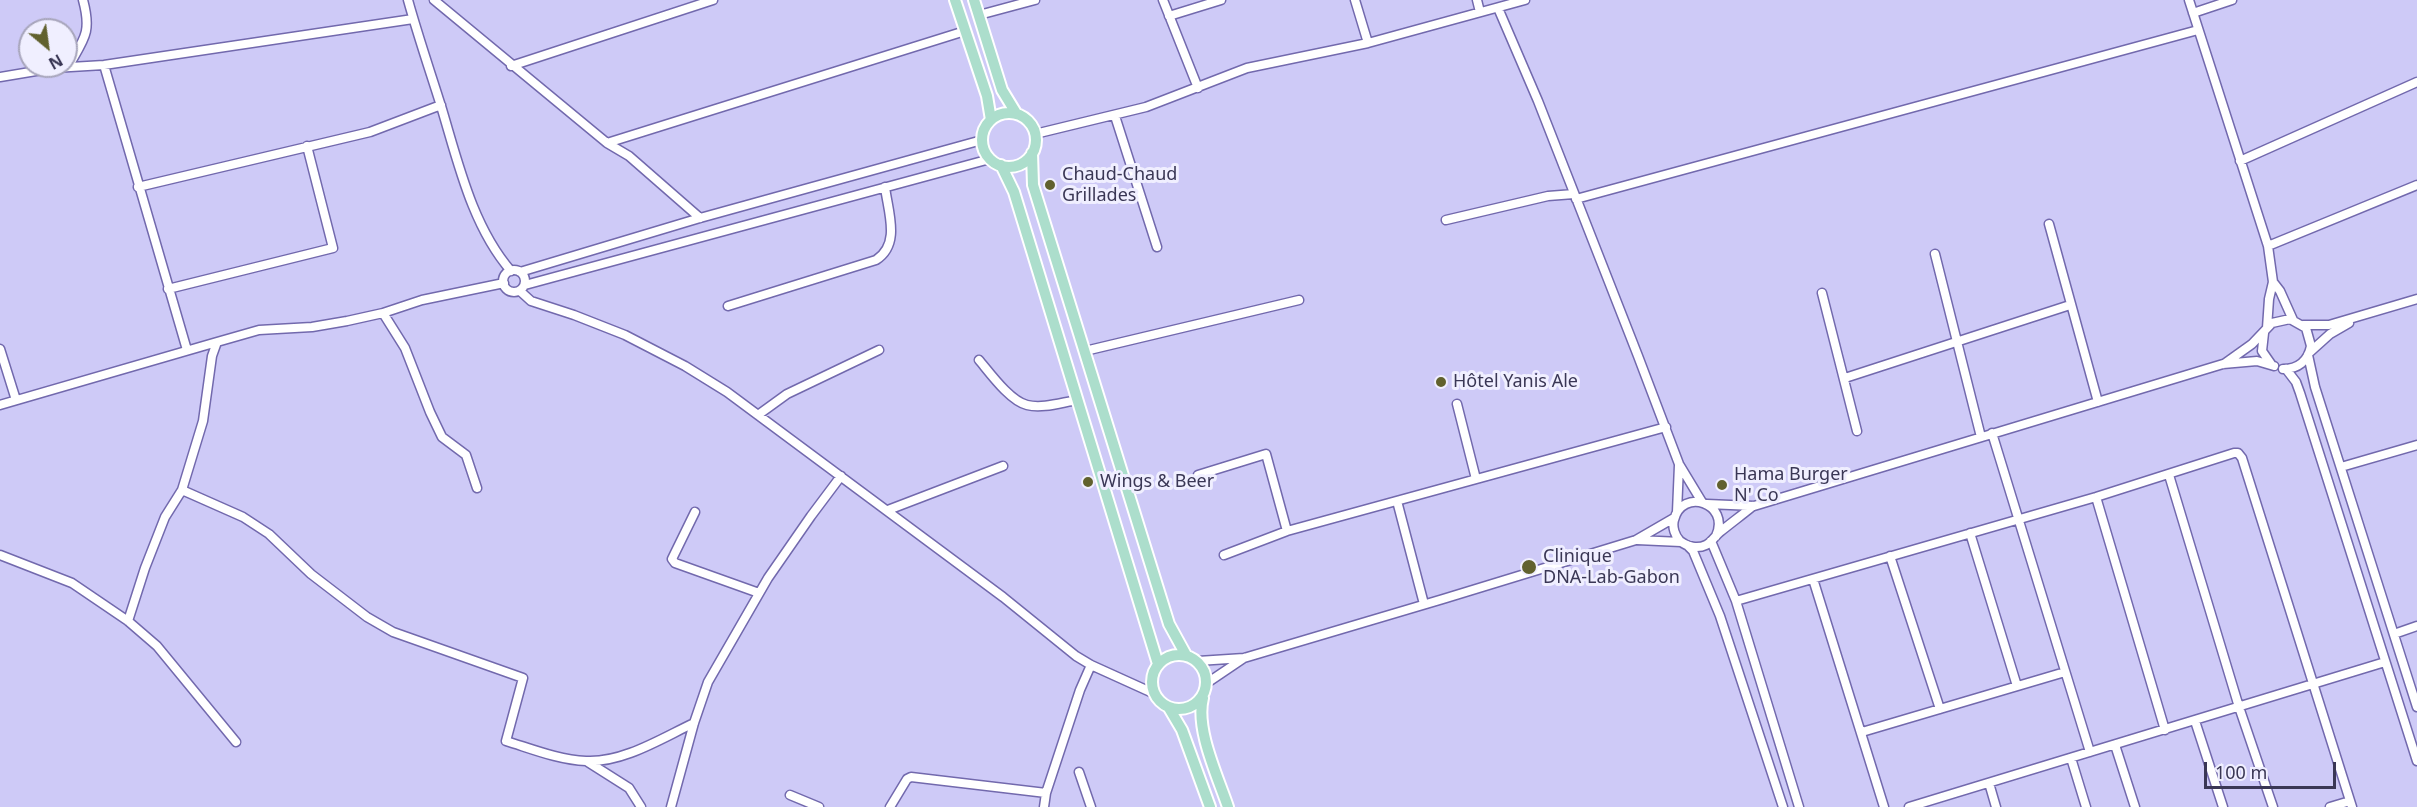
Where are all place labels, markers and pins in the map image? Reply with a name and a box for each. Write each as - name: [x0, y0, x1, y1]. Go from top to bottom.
- place label: Chaud-Chaud Grillades: [1062, 164, 1177, 207]
- marker: Chaud-Chaud Grillades: [1043, 178, 1057, 192]
- place label: Hôtel Yanis Ale: [1453, 371, 1578, 393]
- marker: Hôtel Yanis Ale: [1434, 375, 1448, 389]
- place label: Hama Burger N' Co: [1734, 464, 1848, 506]
- place label: Wings & Beer: [1100, 471, 1214, 493]
- marker: Wings & Beer: [1081, 475, 1095, 489]
- marker: Hama Burger N' Co: [1715, 478, 1729, 492]
- place label: Clinique DNA-Lab-Gabon: [1543, 546, 1680, 588]
- marker: Clinique DNA-Lab-Gabon: [1520, 558, 1538, 576]

